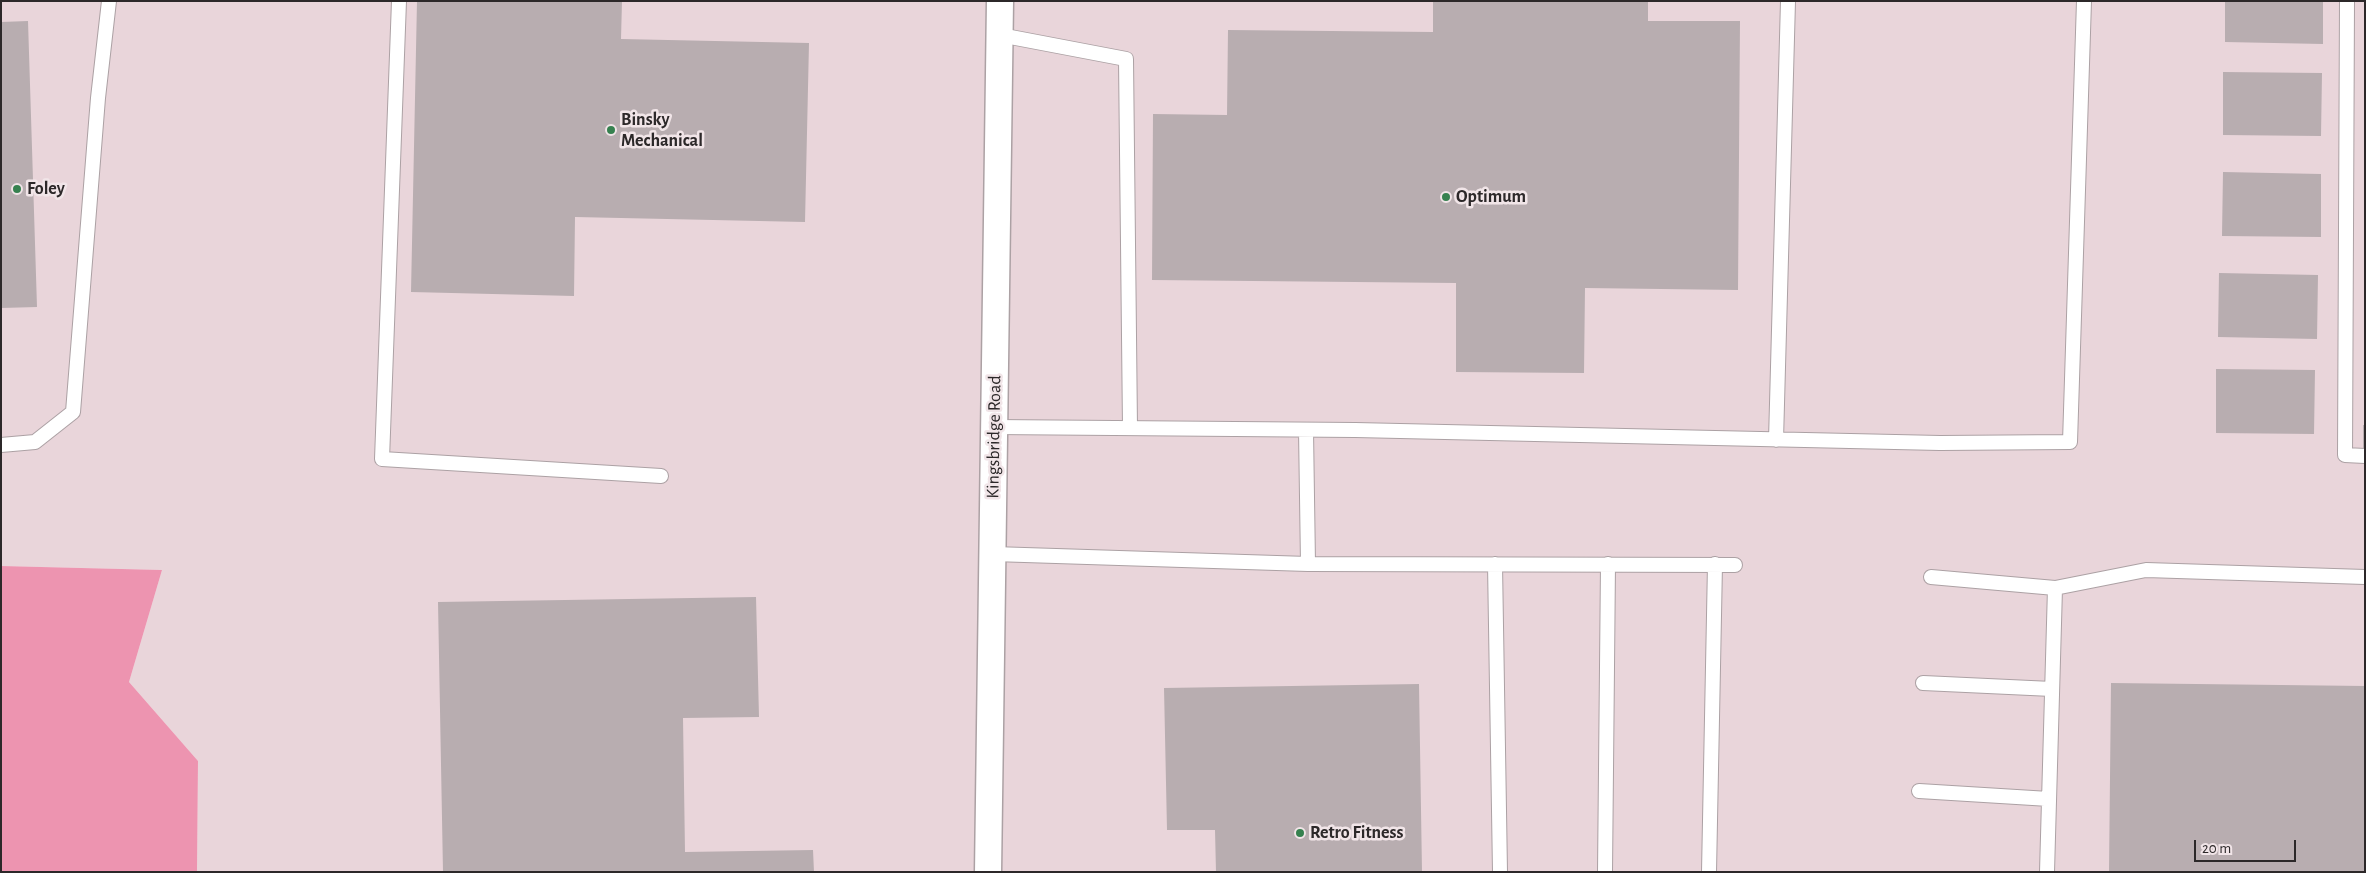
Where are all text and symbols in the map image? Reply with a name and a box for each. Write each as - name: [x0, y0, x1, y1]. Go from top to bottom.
- place label: Binsky Mechanical: [621, 109, 703, 152]
- marker: Binsky Mechanical: [605, 124, 617, 136]
- place label: Foley: [27, 178, 65, 200]
- marker: Foley: [11, 183, 23, 195]
- place label: Optimum: [1456, 186, 1526, 208]
- marker: Optimum: [1440, 191, 1452, 203]
- street label: Kingsbridge Road: [982, 375, 1006, 499]
- place label: Retro Fitness: [1310, 822, 1403, 844]
- marker: Retro Fitness: [1294, 827, 1306, 839]
- scale bar: [2196, 830, 2298, 862]
- text: 20 m: [2202, 841, 2231, 856]

